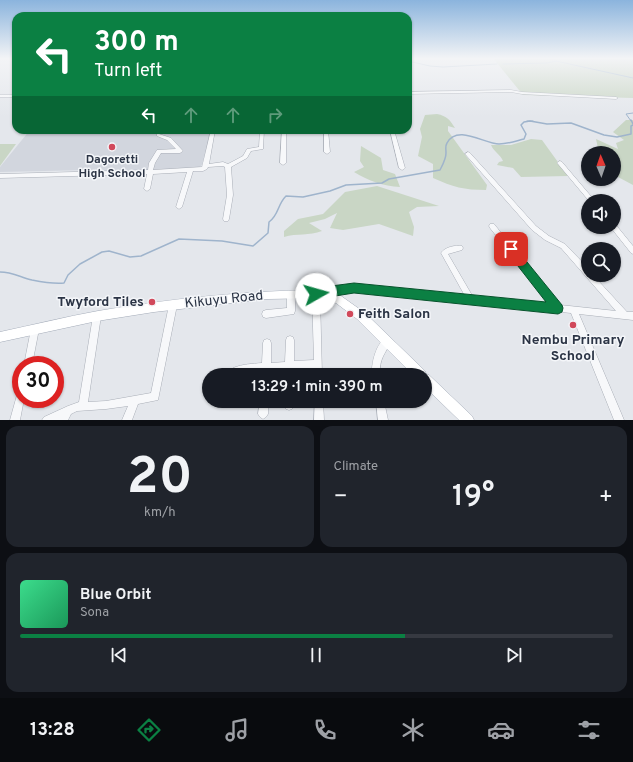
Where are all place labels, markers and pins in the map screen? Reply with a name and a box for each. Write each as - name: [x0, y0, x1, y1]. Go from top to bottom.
- marker: Dagoretti High School: [107, 142, 117, 152]
- place label: Dagoretti High School: [78, 152, 146, 182]
- pin: [494, 232, 528, 266]
- place label: Twyford Tiles: [57, 294, 144, 311]
- marker: Twyford Tiles: [147, 297, 157, 307]
- place label: Feith Salon: [358, 306, 430, 323]
- marker: Feith Salon: [345, 309, 355, 319]
- marker: Nembu Primary School: [568, 320, 578, 330]
- place label: Nembu Primary School: [522, 332, 624, 365]

